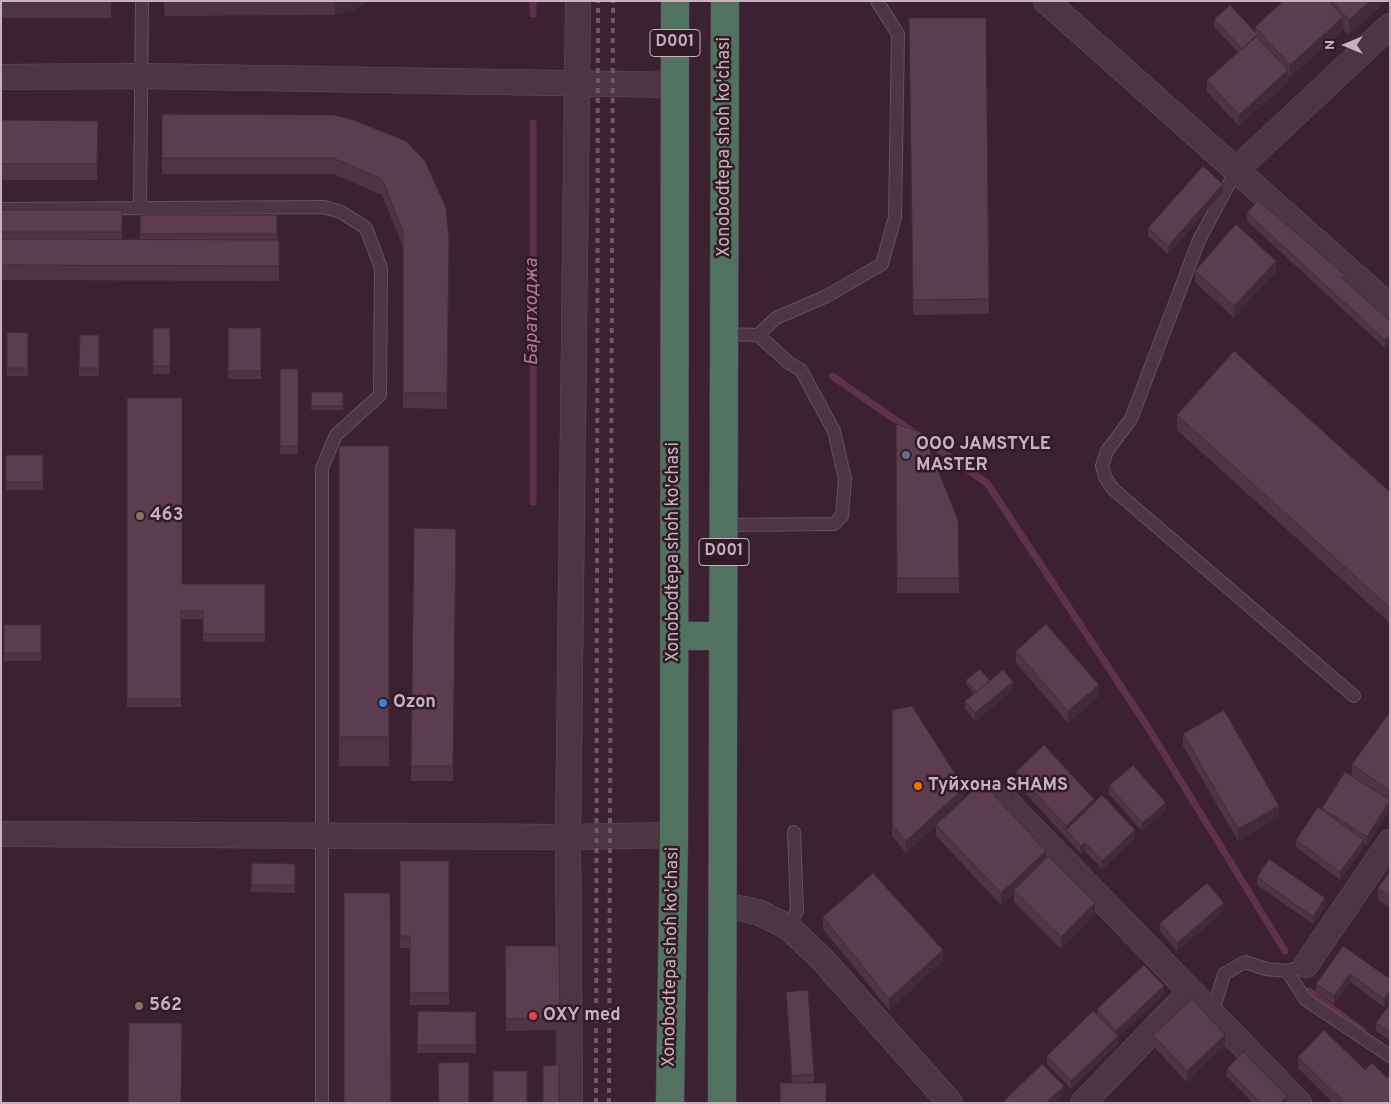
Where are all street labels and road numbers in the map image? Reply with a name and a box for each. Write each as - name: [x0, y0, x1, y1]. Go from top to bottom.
- road number: D001: [650, 29, 700, 56]
- street label: Xonobodtepa shoh ko'chasi: [714, 37, 736, 257]
- street label: Xonobodtepa shoh ko'chasi: [663, 442, 685, 662]
- road number: D001: [699, 538, 749, 566]
- street label: Xonobodtepa shoh ko'chasi: [659, 847, 685, 1067]

